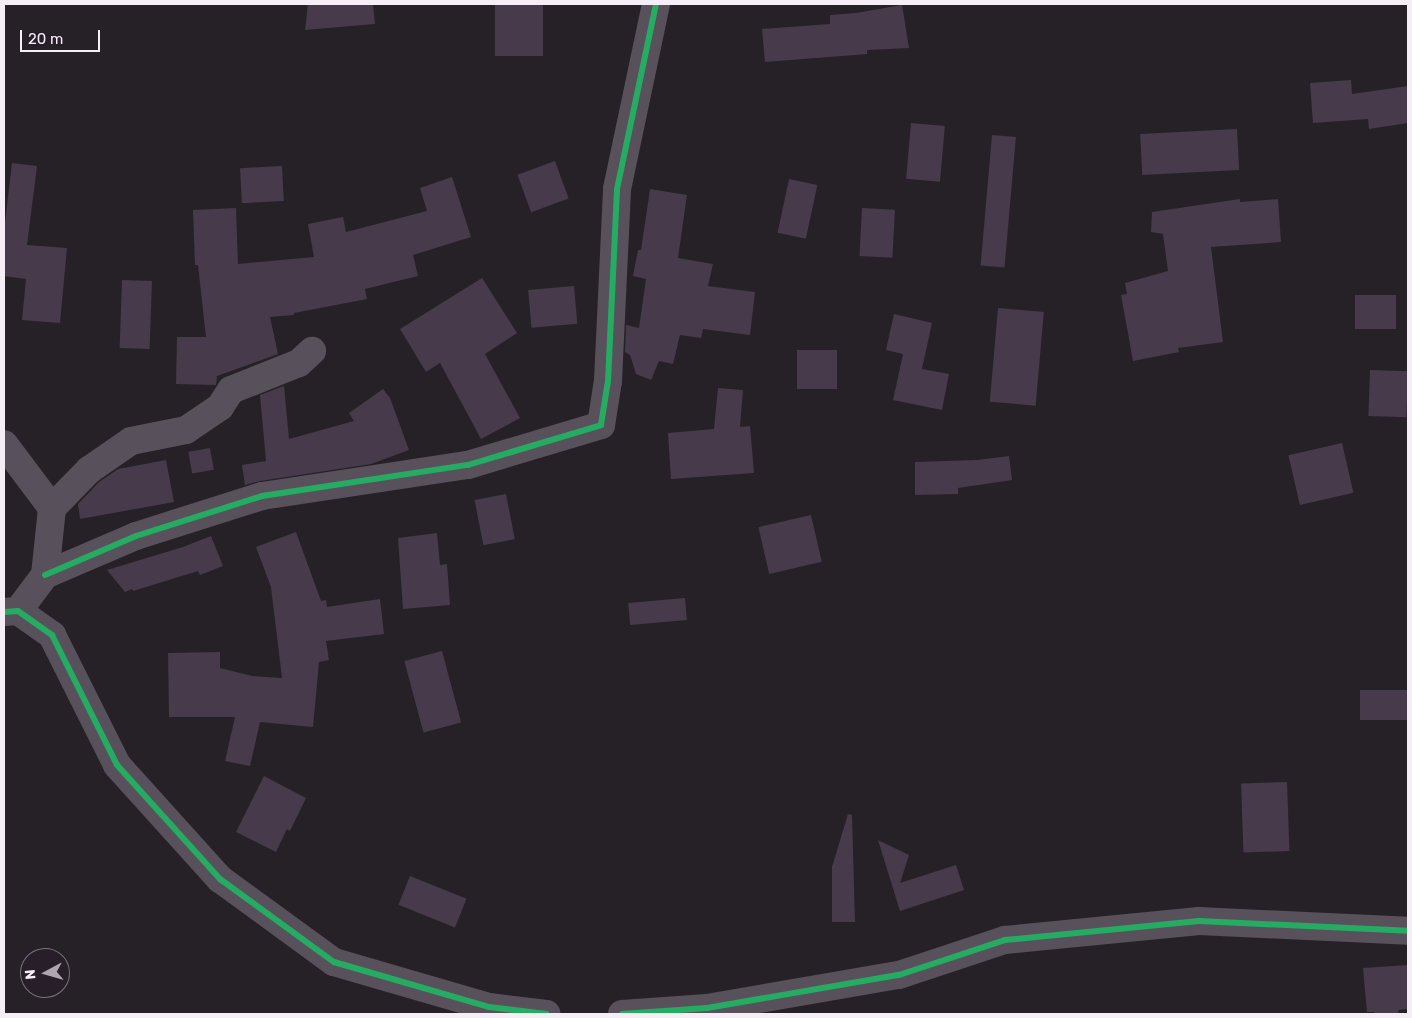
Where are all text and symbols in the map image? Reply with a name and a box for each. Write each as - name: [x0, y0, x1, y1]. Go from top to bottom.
- scale bar: [22, 20, 102, 52]
- text: 20 m: [28, 30, 63, 48]
- north arrow: [20, 948, 70, 998]
- text: N: [22, 969, 40, 980]

